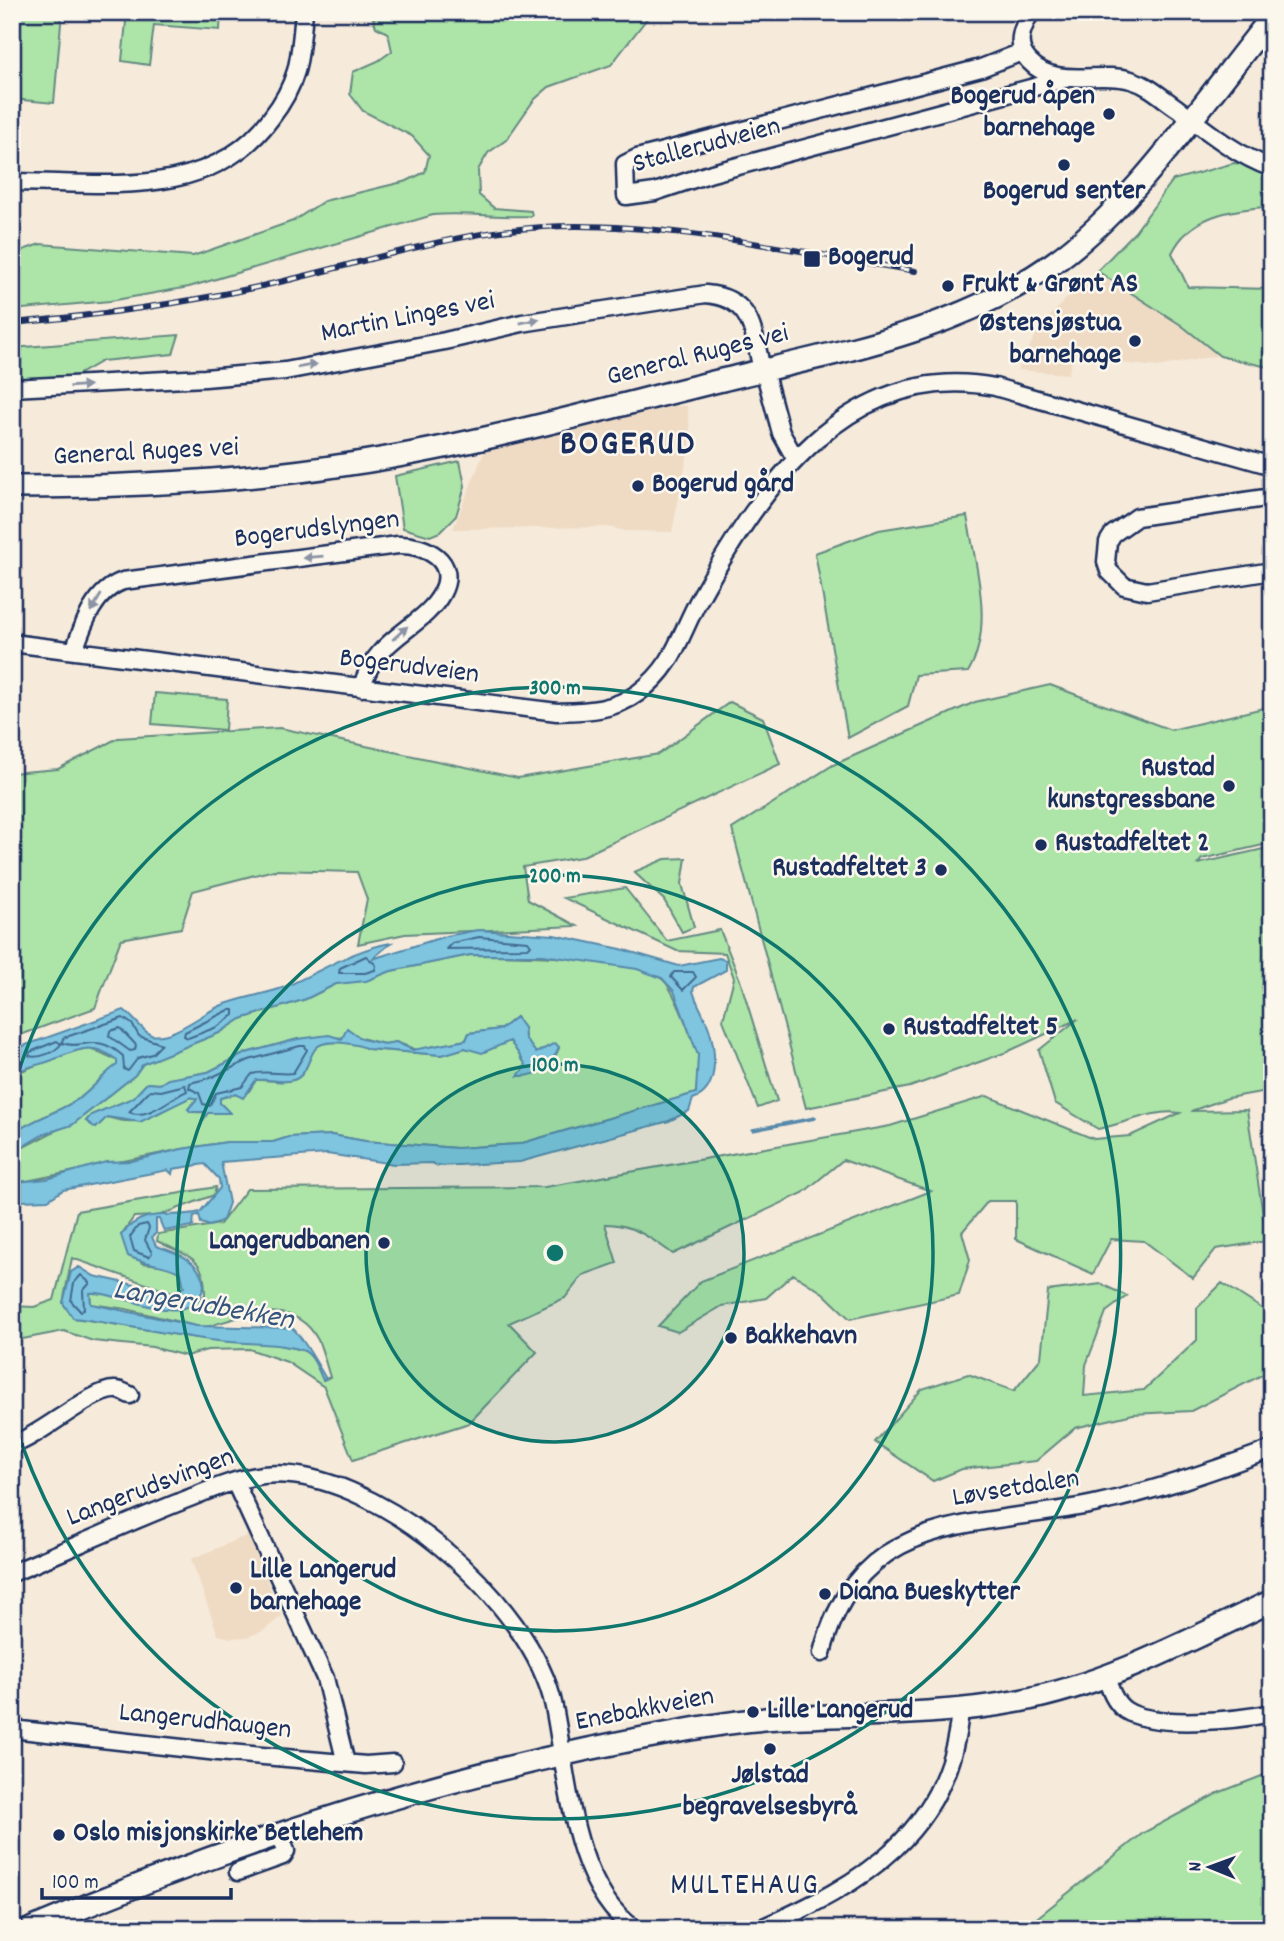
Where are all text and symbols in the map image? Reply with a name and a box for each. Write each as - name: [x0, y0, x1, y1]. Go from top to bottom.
- place label: Bogerud åpen barnehage: [951, 78, 1095, 150]
- marker: Bogerud åpen barnehage: [1101, 106, 1117, 122]
- street label: Stallerudveien: [629, 108, 785, 186]
- marker: Bogerud senter: [1056, 157, 1072, 173]
- place label: Bogerud senter: [983, 173, 1146, 213]
- place label: Bogerud: [828, 239, 914, 279]
- marker: Bogerud: [802, 249, 822, 269]
- place label: Frukt & Grønt AS: [962, 266, 1138, 306]
- marker: Frukt & Grønt AS: [940, 278, 956, 294]
- street label: Martin Linges vei: [318, 283, 498, 355]
- place label: Østensjøstua barnehage: [979, 305, 1122, 377]
- street label: General Ruges vei: [603, 315, 793, 399]
- one-way arrow: [519, 316, 541, 327]
- marker: Østensjøstua barnehage: [1127, 333, 1143, 349]
- one-way arrow: [296, 361, 318, 372]
- one-way arrow: [70, 380, 92, 391]
- district label: BOGERUD: [560, 421, 696, 471]
- street label: General Ruges vei: [52, 429, 240, 479]
- place label: Bogerud gård: [652, 466, 794, 506]
- marker: Bogerud gård: [630, 478, 646, 494]
- street label: Bogerudslyngen: [232, 501, 402, 561]
- one-way arrow: [301, 552, 323, 563]
- one-way arrow: [90, 594, 103, 613]
- one-way arrow: [391, 625, 409, 641]
- street label: Bogerudveien: [337, 640, 481, 696]
- text: 300 m: [529, 675, 581, 705]
- place label: Rustad kunstgressbane: [1047, 750, 1215, 822]
- marker: Rustad kunstgressbane: [1221, 778, 1237, 794]
- place label: Rustadfeltet 2: [1055, 825, 1210, 865]
- marker: Rustadfeltet 2: [1033, 837, 1049, 853]
- place label: Rustadfeltet 3: [772, 850, 927, 890]
- marker: Rustadfeltet 3: [933, 862, 949, 878]
- text: 200 m: [529, 863, 581, 893]
- place label: Rustadfeltet 5: [903, 1009, 1058, 1049]
- marker: Rustadfeltet 5: [881, 1021, 897, 1037]
- text: 100 m: [532, 1052, 578, 1082]
- place label: Langerudbanen: [209, 1223, 370, 1263]
- marker: Langerudbanen: [376, 1235, 392, 1251]
- centre of rings: [543, 1241, 567, 1265]
- water label: Langerudbekken: [109, 1270, 298, 1344]
- place label: Bakkehavn: [745, 1318, 857, 1358]
- marker: Bakkehavn: [723, 1330, 739, 1346]
- street label: Langerudsvingen: [61, 1439, 241, 1539]
- street label: Løvsetdalen: [950, 1460, 1082, 1520]
- place label: Lille Langerud barnehage: [250, 1552, 396, 1624]
- place label: Diana Bueskytter: [839, 1574, 1020, 1614]
- marker: Lille Langerud barnehage: [228, 1580, 244, 1596]
- marker: Diana Bueskytter: [817, 1586, 833, 1602]
- street label: Enebakkveien: [572, 1678, 718, 1744]
- place label: Lille Langerud: [767, 1692, 913, 1732]
- street label: Langerudhaugen: [117, 1694, 293, 1752]
- marker: Lille Langerud: [745, 1704, 761, 1720]
- marker: Jølstad begravelsesbyrå: [762, 1741, 778, 1757]
- place label: Jølstad begravelsesbyrå: [683, 1757, 858, 1829]
- place label: Oslo misjonskirke Betlehem: [73, 1815, 364, 1855]
- marker: Oslo misjonskirke Betlehem: [51, 1827, 67, 1843]
- north arrow: [1176, 1832, 1246, 1902]
- scale bar: [42, 1857, 231, 1901]
- text: N: [1183, 1862, 1210, 1872]
- district label: MULTEHAUG: [670, 1866, 820, 1909]
- text: 100 m: [52, 1869, 99, 1899]

